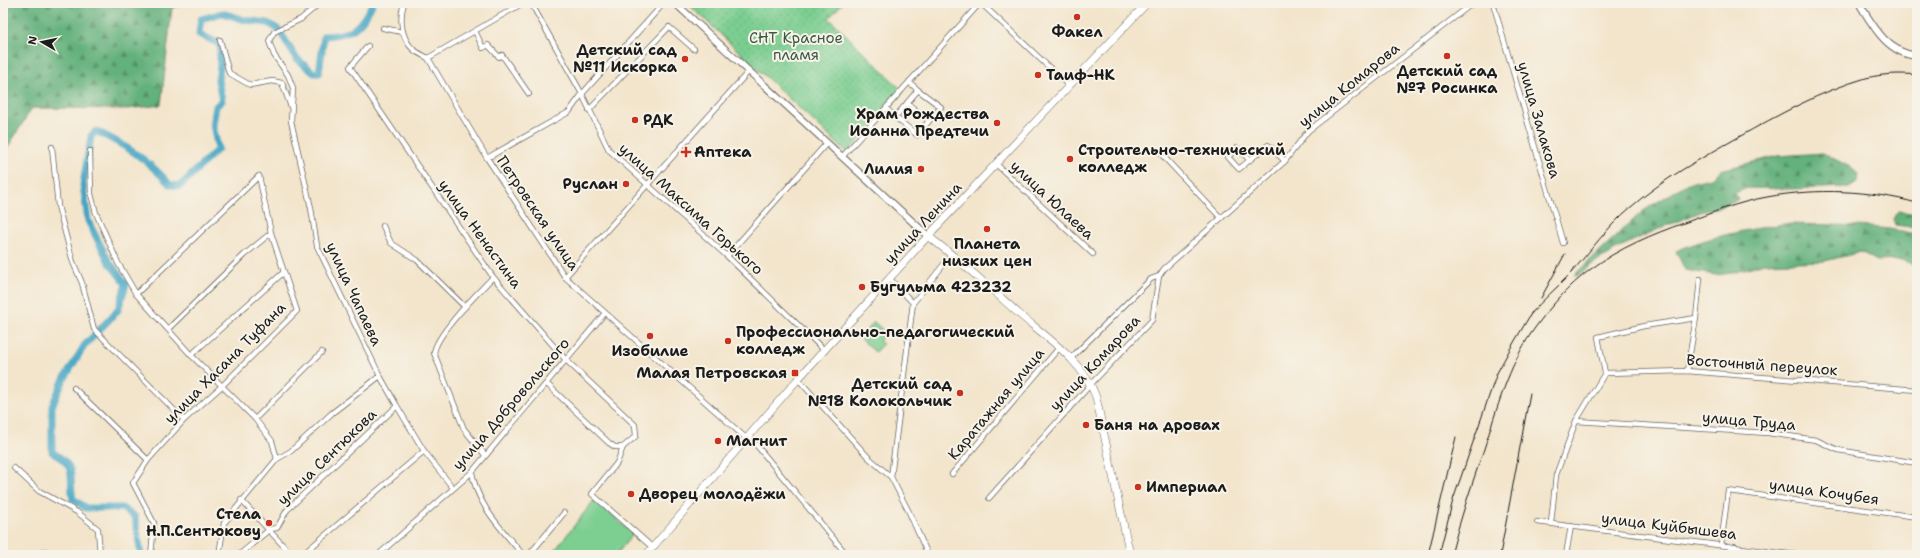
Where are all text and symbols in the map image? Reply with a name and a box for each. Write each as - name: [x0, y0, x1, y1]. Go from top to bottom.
- marker: Факел: [1072, 12, 1082, 22]
- north arrow: [22, 22, 62, 62]
- place label: Факел: [1051, 22, 1103, 42]
- park label: СНТ Красное пламя: [749, 28, 843, 65]
- text: N: [25, 35, 41, 46]
- street label: улица Комарова: [1294, 38, 1404, 132]
- place label: Детский сад №11 Искорка: [573, 40, 678, 77]
- marker: Детский сад №7 Росинка: [1442, 51, 1452, 61]
- marker: Детский сад №11 Искорка: [680, 54, 690, 64]
- street label: улица Залакова: [1513, 59, 1565, 181]
- place label: Детский сад №7 Росинка: [1397, 61, 1498, 98]
- place label: Таиф-НК: [1046, 65, 1116, 85]
- marker: Таиф-НК: [1033, 70, 1043, 80]
- place label: Храм Рождества Иоанна Предтечи: [850, 104, 990, 141]
- place label: РДК: [643, 110, 674, 130]
- marker: РДК: [630, 115, 640, 125]
- marker: Храм Рождества Иоанна Предтечи: [992, 118, 1002, 128]
- street label: улица Максима Горького: [614, 139, 768, 279]
- place label: Строительно-технический колледж: [1078, 140, 1286, 177]
- place label: Аптека: [694, 142, 752, 162]
- marker: Аптека: [681, 147, 691, 157]
- street label: Петровская улица: [492, 152, 584, 275]
- marker: Строительно-технический колледж: [1065, 154, 1075, 164]
- street label: улица Юлаева: [1006, 156, 1099, 244]
- place label: Лилия: [864, 159, 913, 179]
- marker: Лилия: [916, 164, 926, 174]
- place label: Руслан: [563, 174, 618, 194]
- street label: улица Ненастина: [434, 176, 527, 293]
- street label: улица Ленина: [880, 177, 967, 268]
- marker: Руслан: [621, 179, 631, 189]
- marker: Планета низких цен: [982, 224, 992, 234]
- place label: Планета низких цен: [942, 234, 1032, 271]
- street label: улица Чапаева: [321, 239, 387, 350]
- place label: Бугульма 423232: [870, 277, 1012, 297]
- marker: Бугульма 423232: [857, 282, 867, 292]
- street label: улица Хасана Туфана: [160, 297, 291, 428]
- street label: улица Комарова: [1045, 310, 1145, 415]
- place label: Профессионально-педагогический колледж: [736, 322, 1015, 359]
- marker: Изобилие: [645, 331, 655, 341]
- street label: улица Добровольского: [448, 334, 574, 474]
- marker: Профессионально-педагогический колледж: [723, 336, 733, 346]
- place label: Изобилие: [611, 341, 689, 361]
- street label: Каратажная улица: [943, 343, 1049, 464]
- street label: Восточный переулок: [1686, 350, 1838, 380]
- place label: Малая Петровская: [636, 363, 787, 383]
- marker: Малая Петровская: [790, 368, 800, 378]
- place label: Детский сад №18 Колокольчик: [808, 374, 953, 411]
- marker: Детский сад №18 Колокольчик: [955, 388, 965, 398]
- street label: улица Сентюкова: [273, 404, 381, 510]
- street label: улица Труда: [1701, 407, 1797, 435]
- place label: Баня на дровах: [1094, 415, 1220, 435]
- marker: Баня на дровах: [1081, 420, 1091, 430]
- place label: Магнит: [726, 431, 787, 451]
- marker: Магнит: [713, 436, 723, 446]
- street label: улица Кочубея: [1768, 474, 1880, 510]
- place label: Империал: [1146, 477, 1227, 497]
- marker: Империал: [1133, 482, 1143, 492]
- place label: Дворец молодёжи: [639, 484, 786, 504]
- marker: Дворец молодёжи: [626, 489, 636, 499]
- place label: Стела Н.П.Сентюкову: [146, 504, 262, 541]
- street label: улица Куйбышева: [1600, 508, 1739, 544]
- marker: Стела Н.П.Сентюкову: [264, 518, 274, 528]

